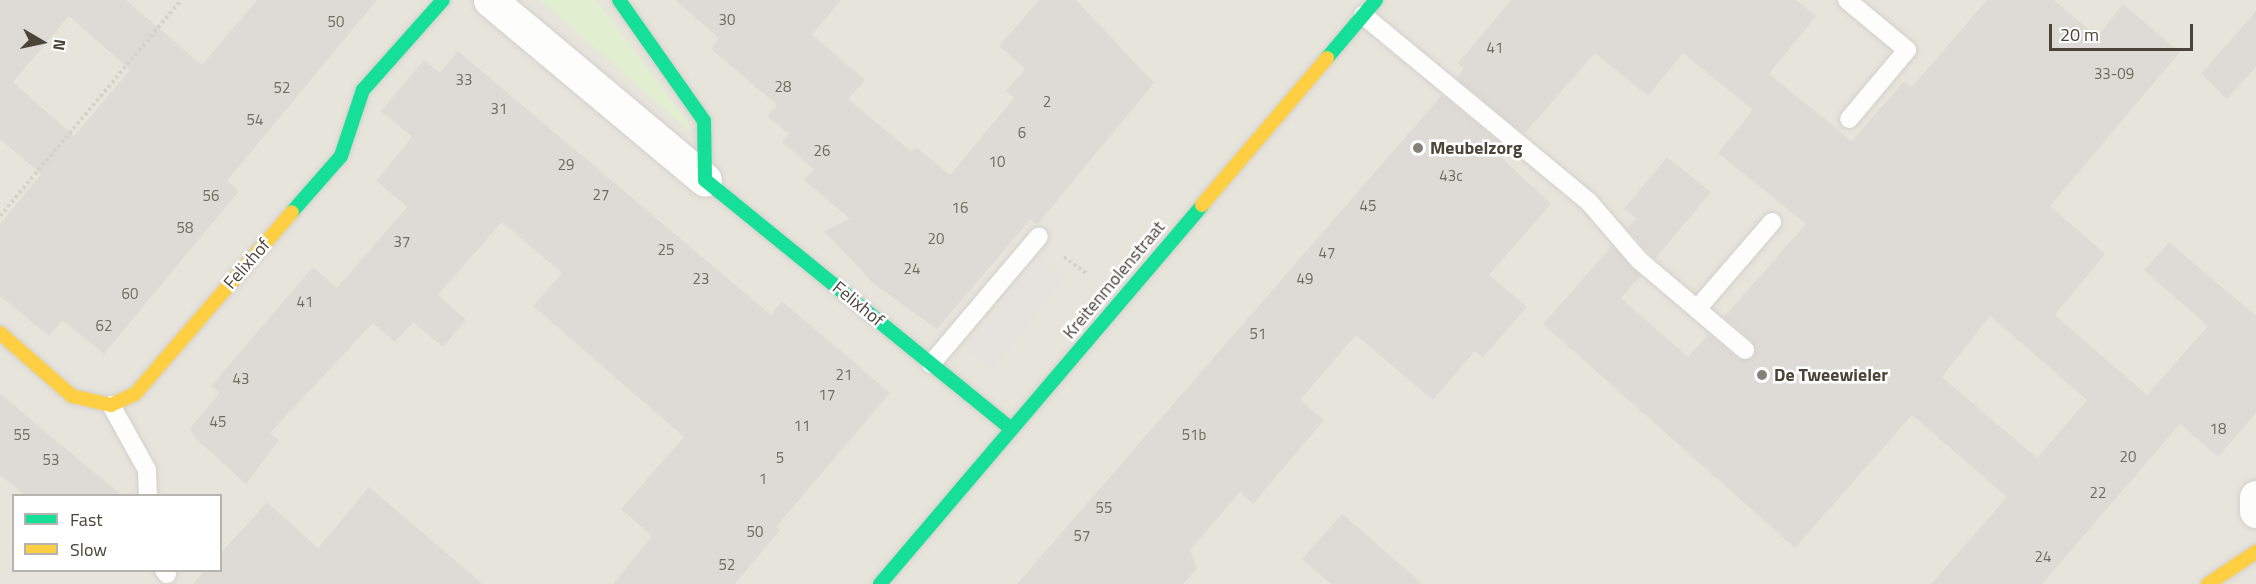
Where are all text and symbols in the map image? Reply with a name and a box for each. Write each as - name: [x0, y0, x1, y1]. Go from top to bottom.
- house number: 30: [719, 11, 735, 29]
- north arrow: [12, 12, 72, 72]
- scale bar: [2052, 12, 2196, 50]
- house number: 50: [328, 13, 344, 31]
- text: 20 m: [2060, 21, 2099, 48]
- text: N: [47, 37, 72, 52]
- house number: 41: [1487, 39, 1503, 57]
- house number: 33-09: [2094, 65, 2134, 83]
- house number: 33: [456, 71, 472, 89]
- house number: 28: [775, 78, 791, 96]
- house number: 52: [274, 79, 290, 97]
- house number: 2: [1043, 93, 1051, 111]
- house number: 31: [491, 100, 507, 118]
- house number: 54: [247, 111, 263, 129]
- house number: 6: [1018, 124, 1026, 142]
- place label: Meubelzorg: [1430, 137, 1522, 159]
- marker: Meubelzorg: [1411, 141, 1425, 155]
- house number: 26: [814, 142, 830, 160]
- house number: 10: [989, 153, 1005, 171]
- house number: 29: [558, 156, 574, 174]
- house number: 43c: [1439, 167, 1463, 185]
- house number: 27: [593, 186, 609, 204]
- house number: 56: [203, 187, 219, 205]
- house number: 45: [1360, 197, 1376, 215]
- house number: 16: [952, 199, 968, 217]
- street label: Kreitenmolenstraat: [1058, 217, 1170, 343]
- house number: 58: [177, 219, 193, 237]
- house number: 20: [928, 230, 944, 248]
- house number: 37: [394, 233, 410, 251]
- street label: Felixhof: [219, 234, 275, 294]
- house number: 25: [658, 241, 674, 259]
- house number: 47: [1319, 244, 1335, 262]
- house number: 24: [904, 260, 920, 278]
- house number: 23: [693, 270, 709, 288]
- house number: 49: [1297, 270, 1313, 288]
- street label: Felixhof: [828, 277, 888, 331]
- house number: 60: [122, 285, 138, 303]
- house number: 41: [297, 293, 313, 311]
- house number: 62: [96, 317, 112, 335]
- house number: 51: [1250, 325, 1266, 343]
- place label: De Tweewieler: [1774, 364, 1888, 386]
- house number: 21: [836, 366, 852, 384]
- marker: De Tweewieler: [1755, 368, 1769, 382]
- house number: 43: [233, 370, 249, 388]
- house number: 17: [819, 386, 835, 404]
- house number: 45: [210, 413, 226, 431]
- house number: 11: [794, 417, 810, 435]
- house number: 18: [2210, 420, 2226, 438]
- house number: 55: [14, 426, 30, 444]
- house number: 51b: [1182, 426, 1206, 444]
- house number: 20: [2120, 448, 2136, 466]
- house number: 5: [776, 449, 784, 467]
- house number: 53: [43, 451, 59, 469]
- house number: 1: [759, 470, 767, 488]
- house number: 22: [2090, 484, 2106, 502]
- legend: [12, 494, 222, 572]
- house number: 55: [1096, 499, 1112, 517]
- text: Fast: [70, 506, 103, 533]
- house number: 50: [747, 523, 763, 541]
- house number: 57: [1074, 527, 1090, 545]
- text: Slow: [70, 536, 107, 563]
- house number: 24: [2035, 548, 2051, 566]
- house number: 52: [719, 556, 735, 574]

